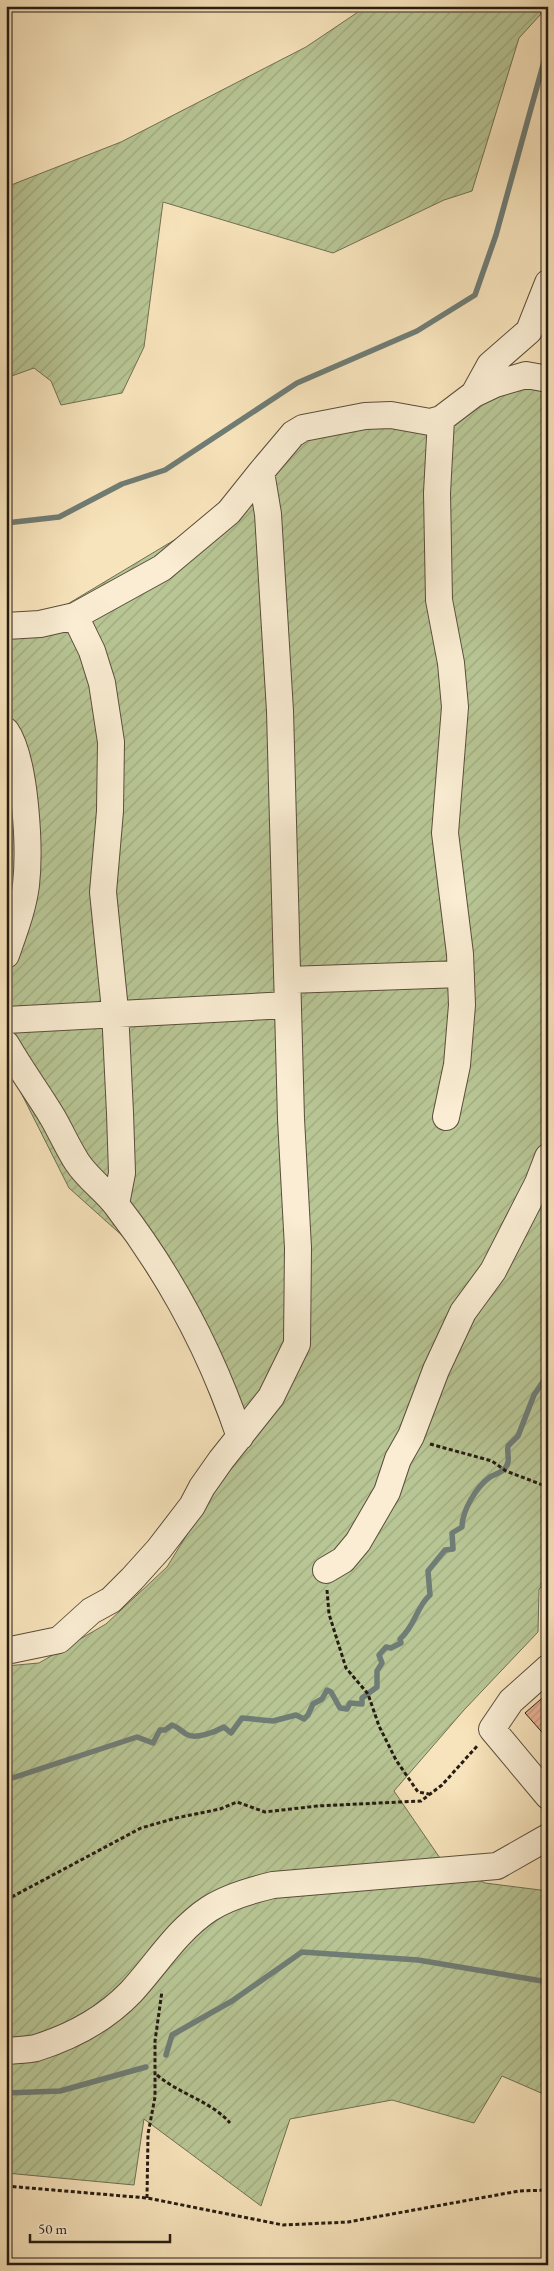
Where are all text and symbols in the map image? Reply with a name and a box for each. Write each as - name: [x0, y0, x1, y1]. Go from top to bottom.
- scale bar: [30, 2211, 170, 2243]
- text: 50 m: [38, 2219, 67, 2238]

